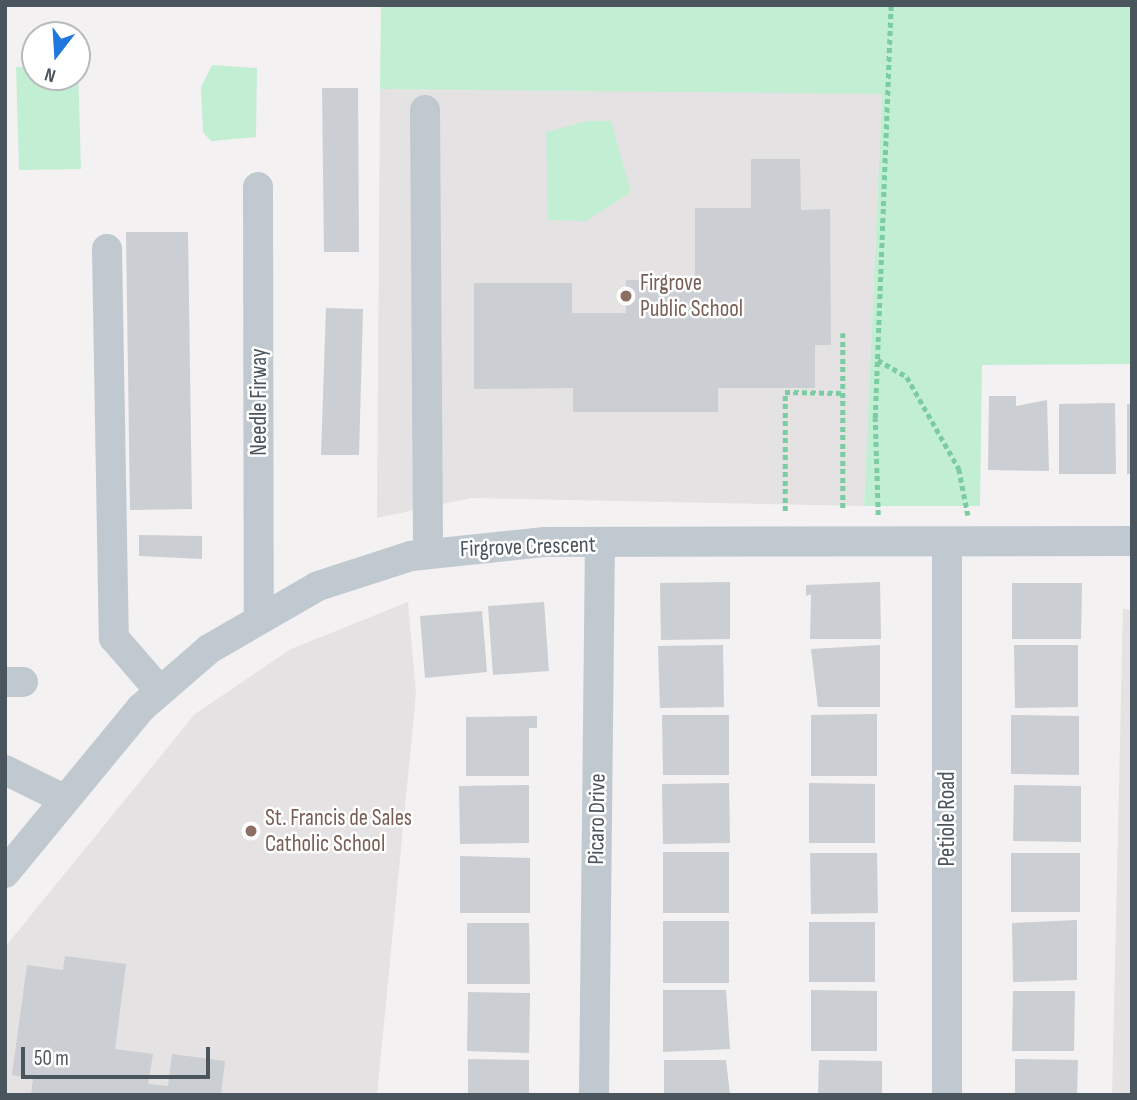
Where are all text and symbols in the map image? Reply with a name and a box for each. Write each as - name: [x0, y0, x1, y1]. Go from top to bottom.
- north arrow: [21, 21, 91, 91]
- text: N: [42, 62, 59, 87]
- place label: Firgrove Public School: [640, 269, 743, 323]
- marker: Firgrove Public School: [618, 288, 634, 304]
- street label: Needle Firway: [245, 348, 273, 456]
- street label: Firgrove Crescent: [460, 531, 596, 563]
- street label: Petiole Road: [933, 771, 961, 867]
- street label: Picaro Drive: [582, 773, 612, 865]
- place label: St. Francis de Sales Catholic School: [265, 804, 412, 858]
- marker: St. Francis de Sales Catholic School: [243, 823, 259, 839]
- scale bar: [24, 1034, 214, 1078]
- text: 50 m: [34, 1046, 69, 1071]

